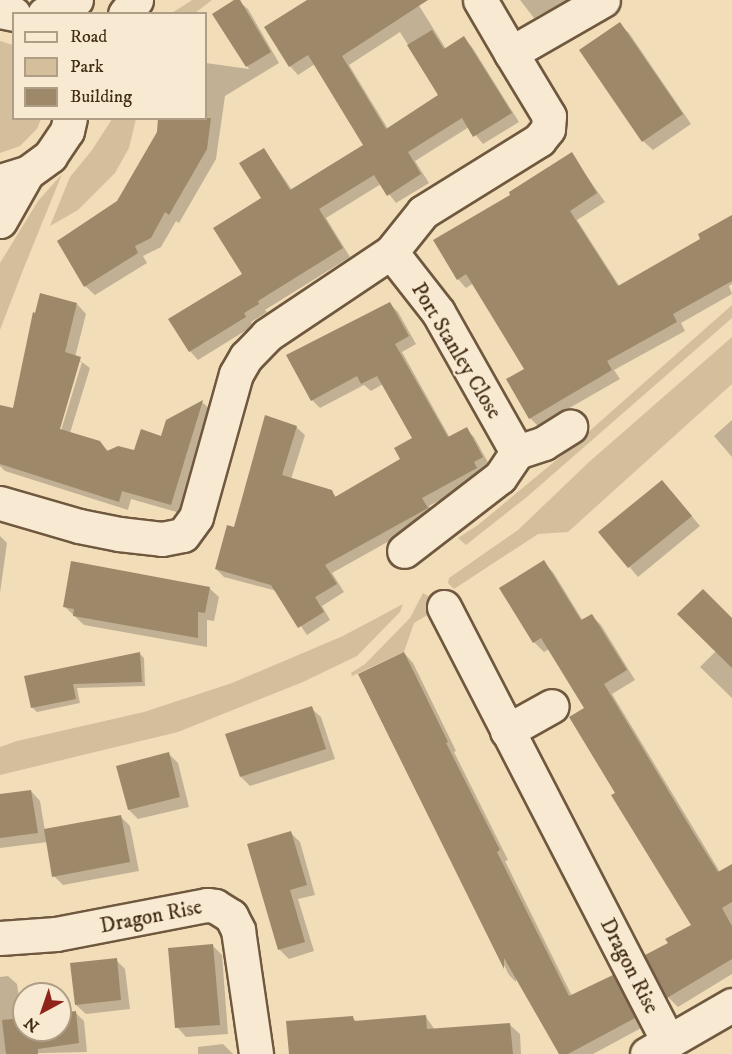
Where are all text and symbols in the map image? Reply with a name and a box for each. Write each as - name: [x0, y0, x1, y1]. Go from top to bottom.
- legend: [12, 12, 207, 120]
- text: Road: [70, 26, 107, 48]
- text: Park: [70, 56, 104, 78]
- text: Building: [70, 86, 132, 108]
- street label: Port Stanley Close: [406, 278, 506, 424]
- street label: Dragon Rise: [98, 895, 204, 939]
- street label: Dragon Rise: [594, 914, 664, 1018]
- north arrow: [12, 982, 72, 1042]
- text: N: [20, 1012, 43, 1036]

